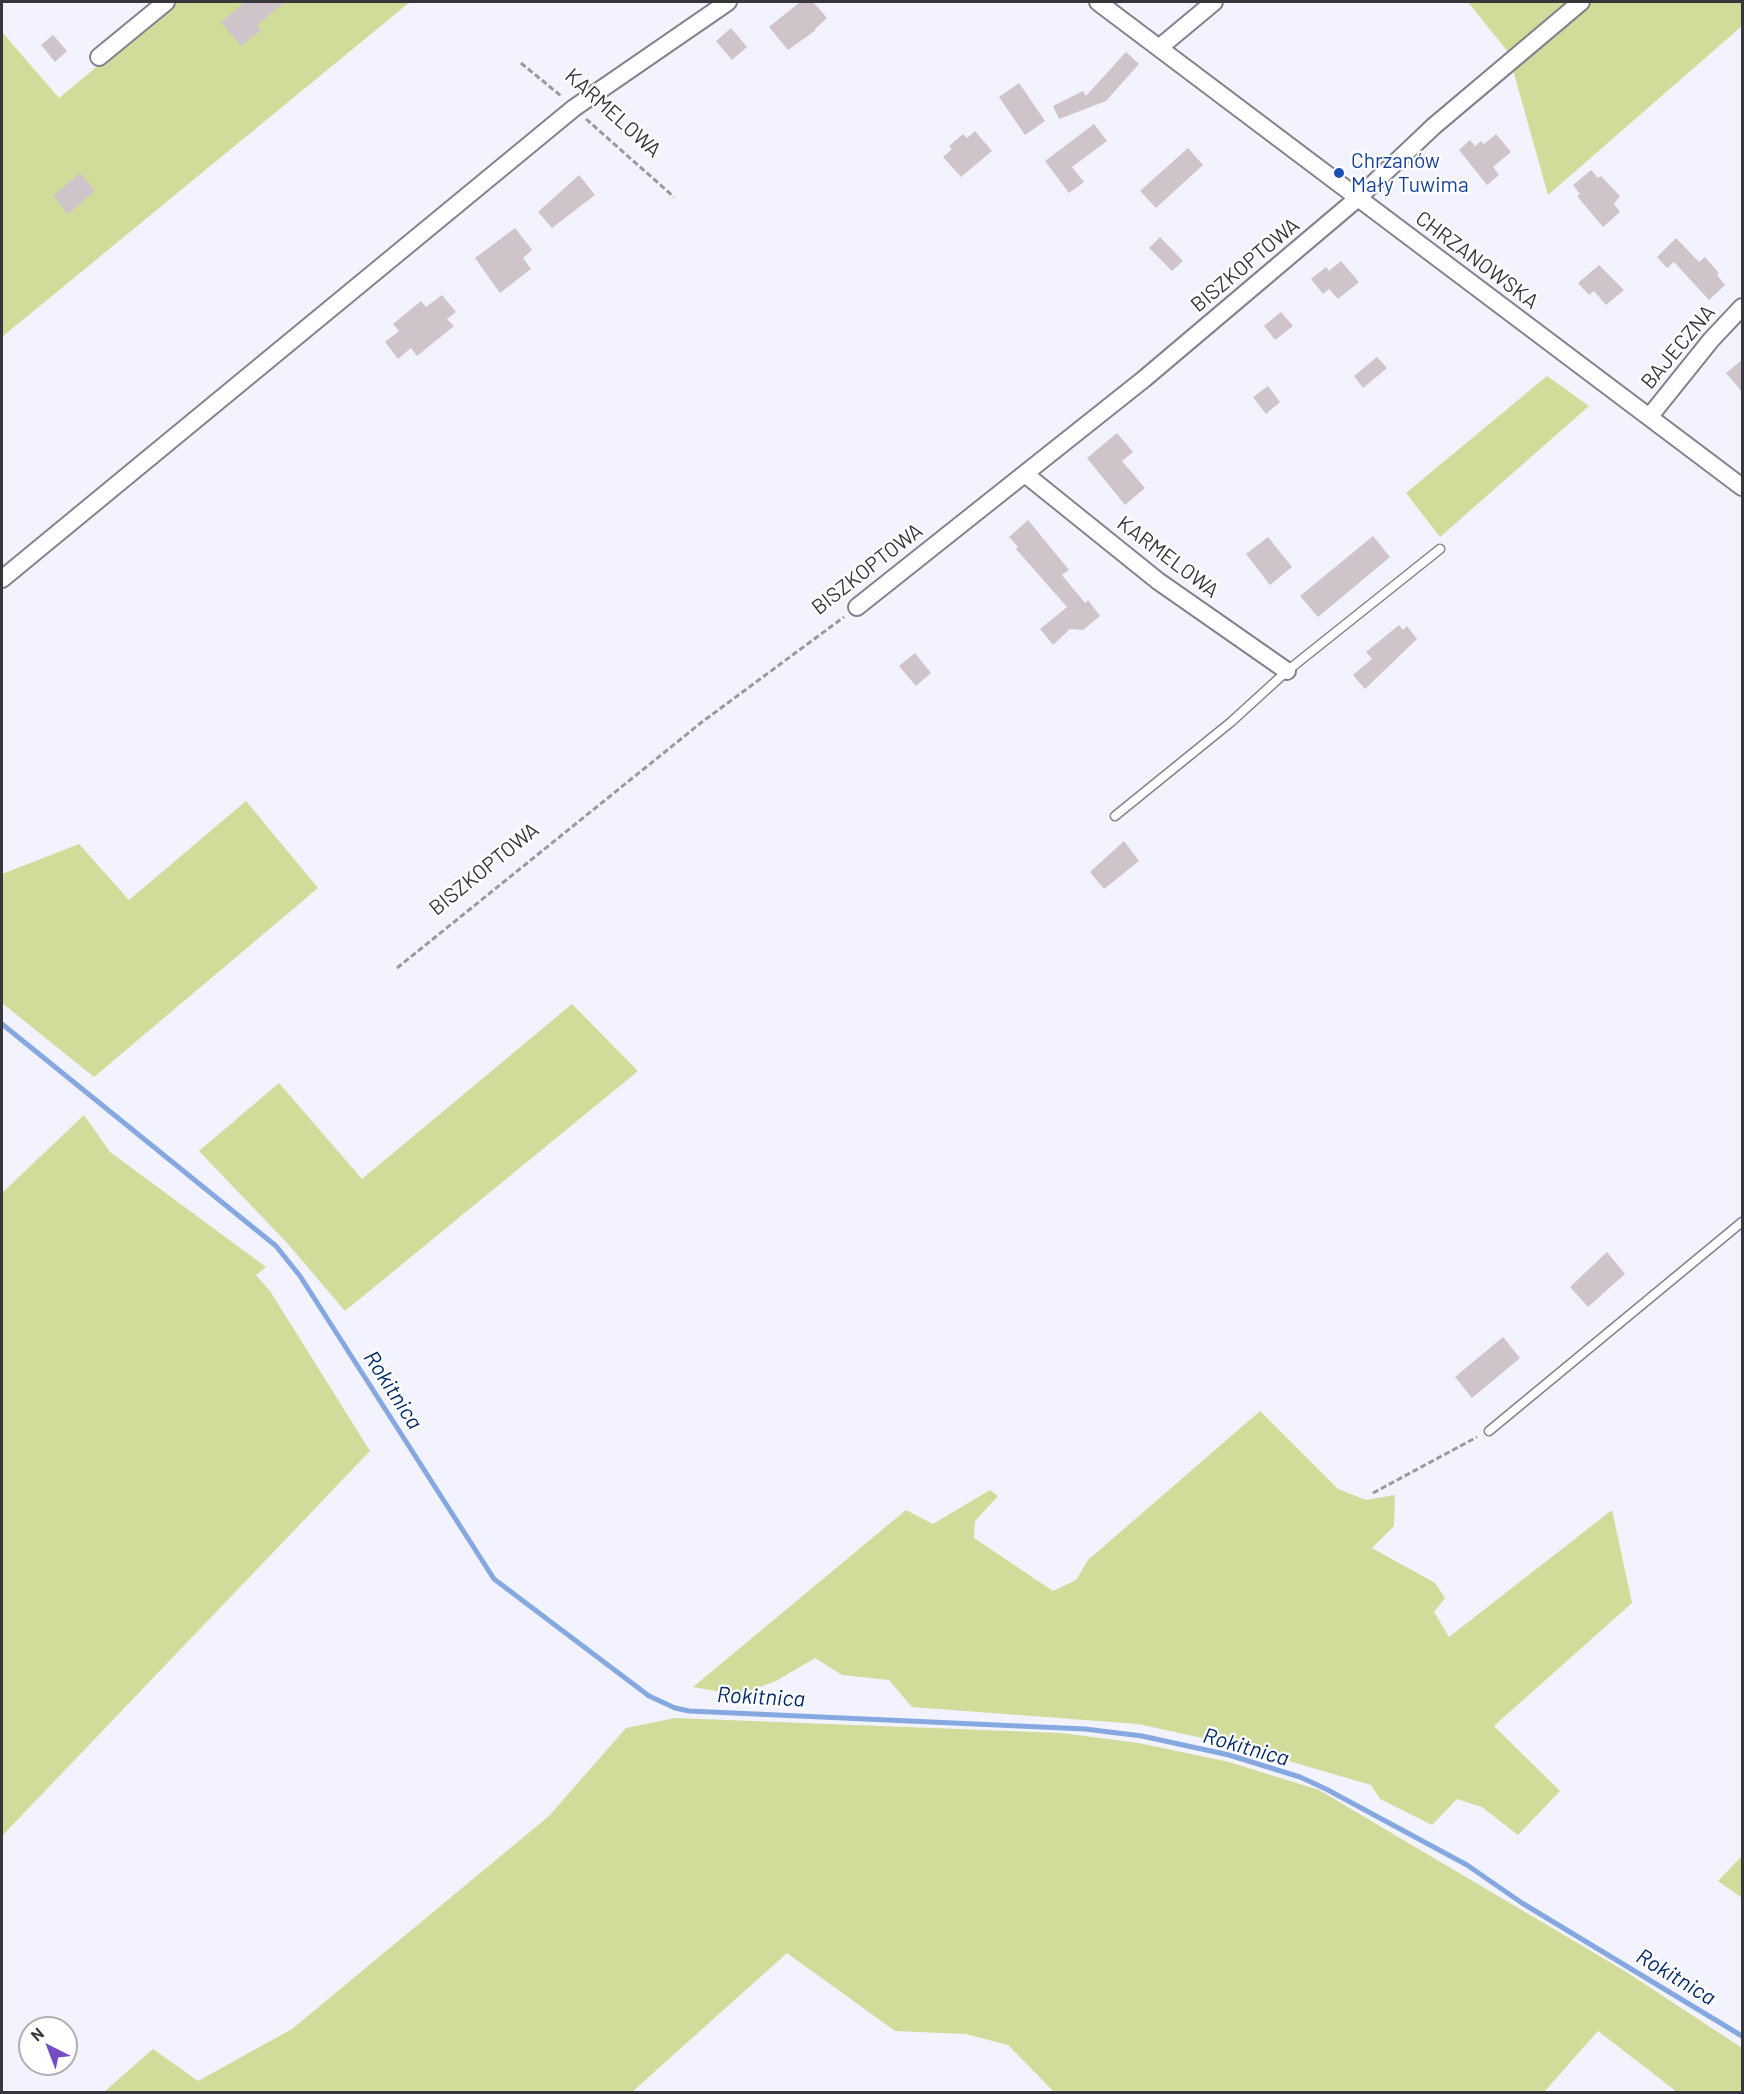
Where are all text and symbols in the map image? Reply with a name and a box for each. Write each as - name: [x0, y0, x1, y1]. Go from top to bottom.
- street label: KARMELOWA: [560, 63, 666, 163]
- place label: Chrzanów Mały Tuwima: [1351, 148, 1469, 198]
- marker: Chrzanów Mały Tuwima: [1332, 166, 1346, 180]
- street label: CHRZANOWSKA: [1411, 206, 1543, 314]
- street label: BISZKOPTOWA: [1186, 212, 1304, 318]
- street label: BAJECZNA: [1636, 300, 1720, 394]
- street label: KARMELOWA: [1112, 511, 1224, 603]
- street label: BISZKOPTOWA: [807, 518, 927, 620]
- street label: BISZKOPTOWA: [424, 817, 544, 921]
- water label: Rokitnica: [358, 1346, 428, 1434]
- water label: Rokitnica: [716, 1682, 806, 1712]
- water label: Rokitnica: [1200, 1722, 1292, 1772]
- water label: Rokitnica: [1631, 1943, 1721, 2011]
- north arrow: [18, 2016, 78, 2076]
- text: N: [27, 2023, 47, 2044]

